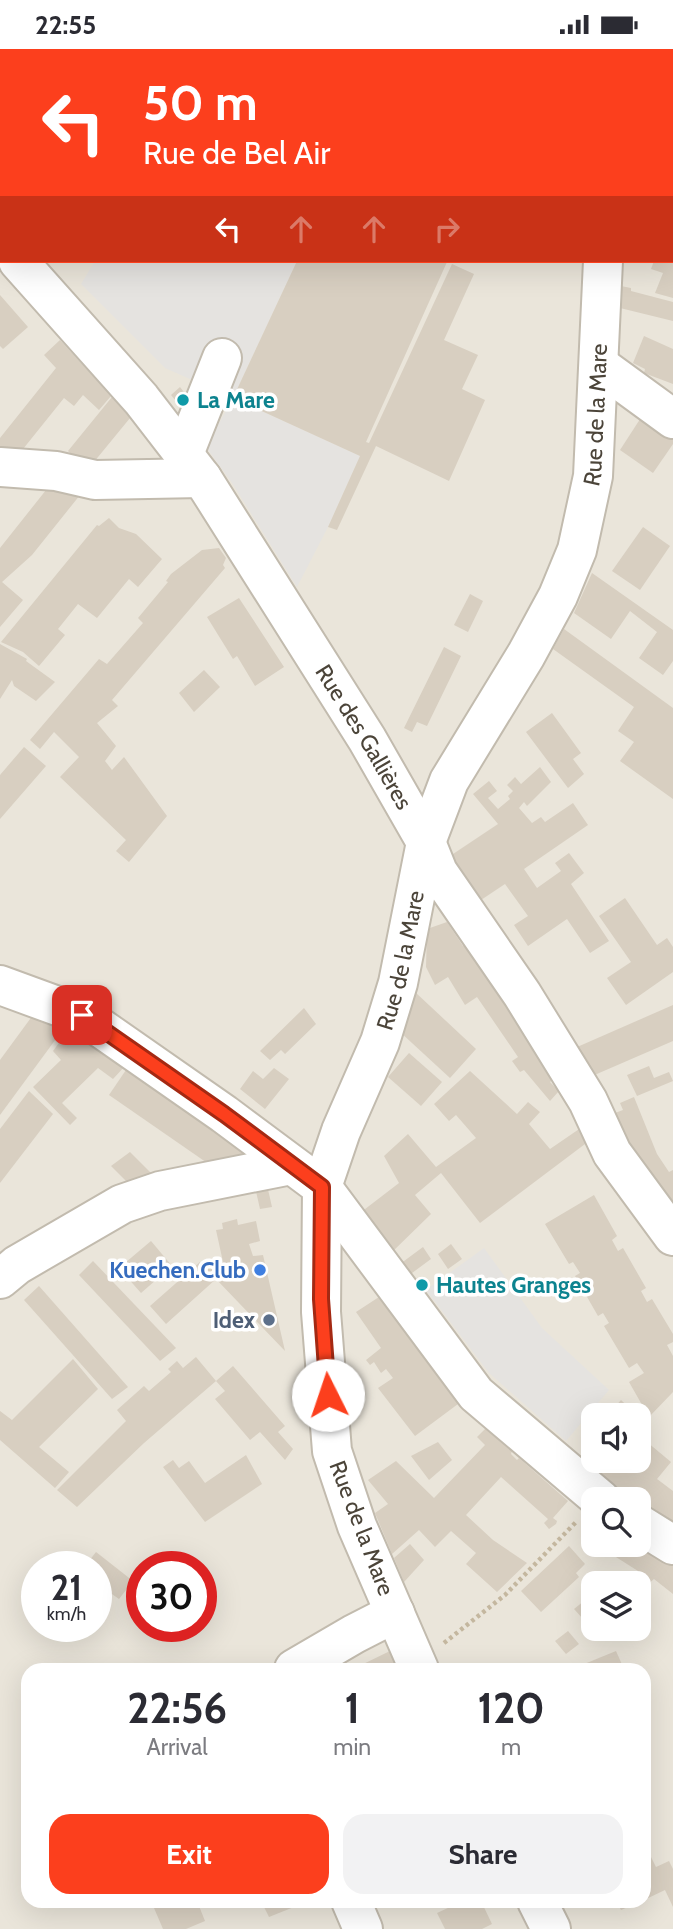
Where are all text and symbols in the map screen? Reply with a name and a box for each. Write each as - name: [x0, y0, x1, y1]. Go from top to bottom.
- text: 22:55: [35, 9, 96, 41]
- text: 50 m: [143, 73, 258, 132]
- icon: left: [28, 77, 119, 168]
- text: Rue de Bel Air: [143, 133, 330, 172]
- icon: left: [209, 210, 247, 248]
- icon: ahead: [282, 210, 320, 248]
- icon: ahead: [355, 210, 393, 248]
- icon: right: [428, 210, 466, 248]
- street label: Rue de la Mare: [577, 343, 613, 488]
- place label: La Mare: [197, 386, 275, 414]
- marker: La Mare: [175, 392, 191, 408]
- street label: Rue des Gallières: [309, 659, 418, 814]
- street label: Rue de la Mare: [370, 888, 430, 1034]
- pin: [52, 985, 112, 1045]
- icon: arrive: [63, 996, 101, 1034]
- place label: Kuechen.Club: [109, 1256, 246, 1284]
- marker: Kuechen.Club: [252, 1262, 268, 1278]
- place label: Hautes Granges: [436, 1271, 591, 1299]
- marker: Hautes Granges: [414, 1277, 430, 1293]
- place label: Idex: [213, 1306, 256, 1334]
- marker: Idex: [261, 1312, 277, 1328]
- position arrow: [291, 1358, 365, 1432]
- map controls: [581, 1403, 651, 1641]
- button: sound: [581, 1403, 651, 1473]
- street label: Rue de la Mare: [323, 1457, 401, 1600]
- button: search: [581, 1487, 651, 1557]
- speed limit sign: 30: [126, 1551, 217, 1642]
- text: 21: [51, 1566, 82, 1609]
- button: layers: [581, 1571, 651, 1641]
- text: km/h: [47, 1603, 86, 1625]
- text: 22:56: [127, 1682, 227, 1734]
- text: 1: [345, 1682, 360, 1734]
- text: 120: [477, 1682, 545, 1734]
- text: Arrival: [147, 1733, 208, 1761]
- text: min: [333, 1733, 371, 1761]
- text: m: [501, 1733, 521, 1761]
- button: Exit: [49, 1814, 329, 1894]
- button: Share: [343, 1814, 623, 1894]

